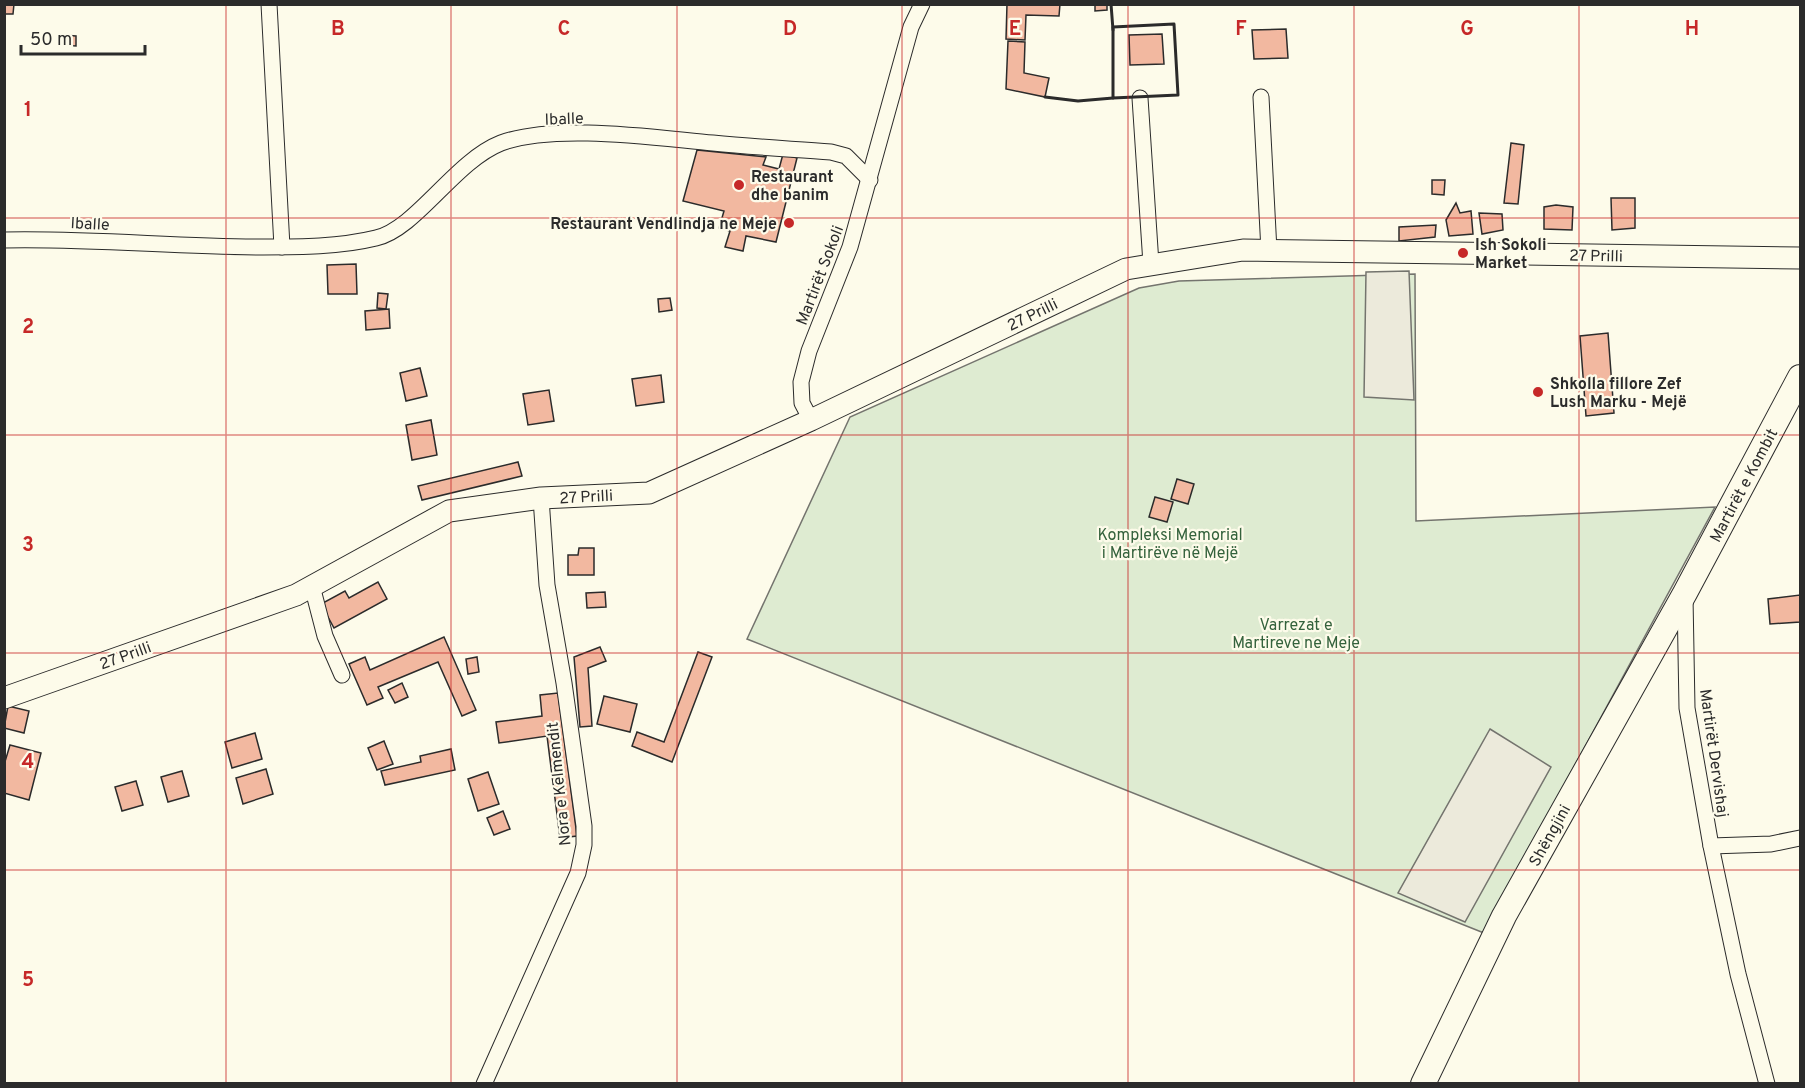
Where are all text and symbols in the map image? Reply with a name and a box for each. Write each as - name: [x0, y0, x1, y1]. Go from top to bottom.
- text: B: [331, 17, 345, 43]
- text: C: [558, 17, 570, 43]
- text: D: [783, 17, 797, 43]
- text: E: [1009, 17, 1021, 43]
- text: F: [1235, 17, 1247, 43]
- text: G: [1460, 17, 1474, 43]
- text: H: [1685, 17, 1699, 43]
- scale bar: [21, 18, 146, 56]
- text: 50 m: [30, 29, 72, 52]
- text: 1: [24, 98, 32, 124]
- street label: Iballe: [544, 109, 584, 131]
- place label: Restaurant dhe banim: [751, 168, 834, 206]
- marker: Restaurant dhe banim: [732, 178, 746, 192]
- street label: Iballe: [70, 214, 110, 236]
- place label: Restaurant Vendlindja ne Meje: [550, 215, 777, 235]
- marker: Restaurant Vendlindja ne Meje: [782, 216, 796, 230]
- street label: Martirët Sokoli: [793, 223, 849, 328]
- place label: Ish Sokoli Market: [1475, 236, 1547, 274]
- marker: Ish Sokoli Market: [1456, 246, 1470, 260]
- street label: 27 Prilli: [1569, 247, 1623, 267]
- street label: 27 Prilli: [1004, 295, 1061, 337]
- text: 2: [22, 315, 34, 341]
- place label: Shkolla fillore Zef Lush Marku - Mejë: [1550, 375, 1687, 413]
- marker: Shkolla fillore Zef Lush Marku - Mejë: [1531, 385, 1545, 399]
- street label: Martirët e Kombit: [1706, 426, 1783, 546]
- street label: 27 Prilli: [559, 487, 614, 509]
- park label: Kompleksi Memorial i Martirëve në Mejë: [1097, 526, 1243, 564]
- text: 3: [22, 533, 34, 559]
- park label: Varrezat e Martireve ne Meje: [1232, 616, 1360, 654]
- street label: 27 Prilli: [97, 638, 154, 675]
- street label: Martirët Dervishaj: [1694, 688, 1732, 819]
- street label: Nora e Kelmendit: [544, 721, 576, 847]
- text: 4: [22, 750, 34, 776]
- street label: Shëngjini: [1526, 802, 1576, 870]
- text: 5: [22, 968, 34, 994]

